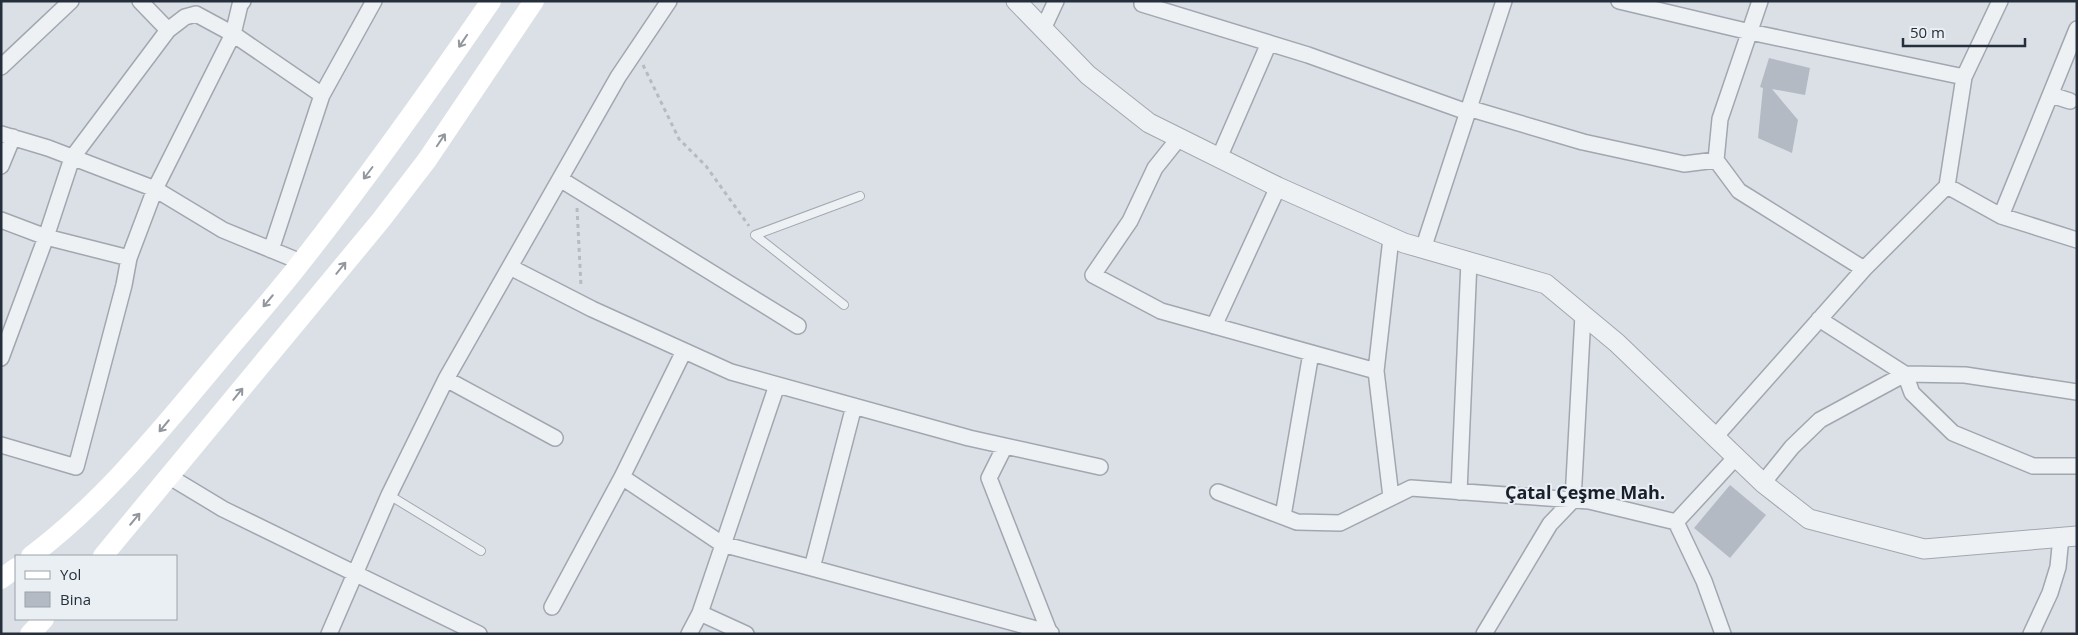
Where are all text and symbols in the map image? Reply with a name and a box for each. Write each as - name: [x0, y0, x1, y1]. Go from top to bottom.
- scale bar: [1903, 15, 2026, 47]
- text: 50 m: [1910, 22, 1945, 42]
- one-way arrow: [458, 34, 468, 48]
- one-way arrow: [436, 133, 446, 147]
- one-way arrow: [363, 166, 373, 180]
- one-way arrow: [336, 262, 347, 275]
- one-way arrow: [263, 295, 274, 308]
- one-way arrow: [233, 388, 244, 401]
- one-way arrow: [159, 419, 170, 432]
- district label: Çatal Çeşme Mah.: [1505, 480, 1665, 504]
- one-way arrow: [129, 513, 140, 526]
- legend: [15, 555, 178, 620]
- text: Yol: [60, 564, 81, 584]
- text: Bina: [60, 589, 91, 609]

